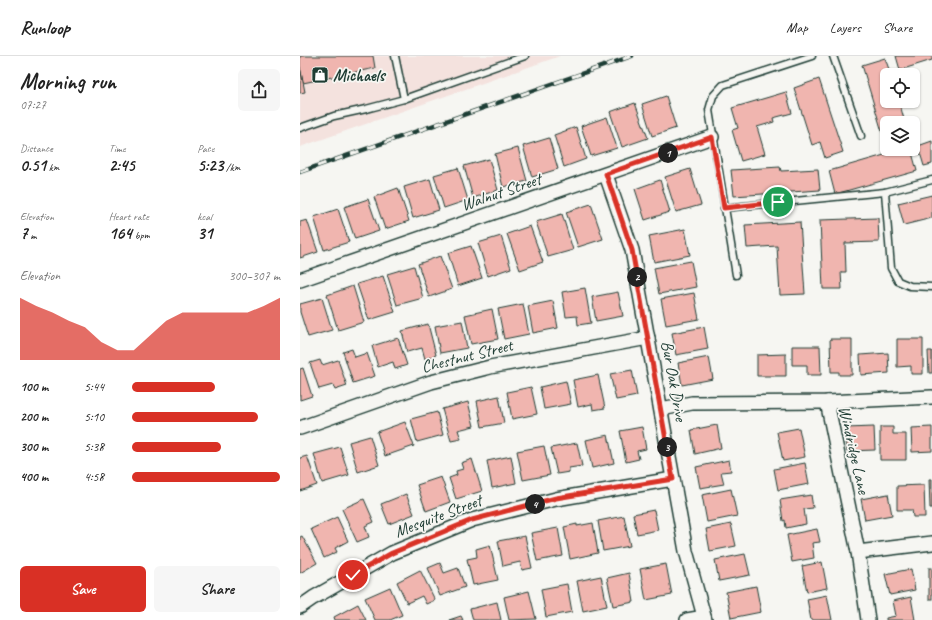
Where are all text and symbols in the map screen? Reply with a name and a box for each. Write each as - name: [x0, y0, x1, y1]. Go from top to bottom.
- text: Runloop: [20, 16, 70, 40]
- text: Map: [786, 19, 808, 36]
- text: Layers: [830, 19, 861, 36]
- text: Share: [883, 19, 912, 36]
- shop icon: Michaels: [310, 65, 330, 85]
- place label: Michaels: [333, 65, 387, 86]
- text: Morning run: [20, 68, 116, 96]
- map controls: [880, 68, 920, 156]
- button: locate: [880, 68, 920, 108]
- button: share: [238, 69, 280, 111]
- text: 07:27: [20, 97, 46, 113]
- button: layers: [880, 116, 920, 156]
- text: Distance: [20, 141, 53, 155]
- text: Time: [109, 141, 126, 155]
- text: Pace: [197, 141, 214, 155]
- pin: 1: [658, 143, 678, 163]
- text: 1: [666, 146, 670, 160]
- text: 0.51: [20, 155, 46, 176]
- text: 2:45: [109, 155, 135, 176]
- text: 5:23: [197, 155, 223, 176]
- text: km: [46, 160, 59, 174]
- text: /km: [223, 160, 240, 174]
- street label: Walnut Street: [458, 168, 546, 215]
- pin: [761, 185, 795, 219]
- icon: arrive: [767, 191, 789, 213]
- text: Elevation: [20, 209, 54, 223]
- text: Heart rate: [109, 209, 149, 223]
- text: kcal: [197, 209, 212, 223]
- text: 7: [20, 223, 28, 244]
- text: 164: [109, 223, 132, 244]
- text: 31: [197, 223, 213, 244]
- text: m: [28, 228, 36, 242]
- text: bpm: [132, 228, 150, 242]
- pin: 2: [627, 267, 647, 287]
- text: Elevation: [20, 268, 60, 284]
- text: 300–307 m: [229, 268, 280, 284]
- text: 2: [635, 270, 639, 284]
- street label: Chestnut Street: [419, 334, 517, 377]
- street label: Bur Oak Drive: [657, 339, 692, 424]
- text: 100 m: [20, 379, 48, 395]
- text: 5:44: [84, 379, 104, 395]
- street label: Windridge Lane: [834, 404, 875, 498]
- text: 200 m: [20, 409, 48, 425]
- text: 5:10: [84, 409, 104, 425]
- pin: 3: [657, 437, 677, 457]
- text: 300 m: [20, 439, 48, 455]
- text: 5:38: [84, 439, 104, 455]
- text: 3: [665, 440, 669, 454]
- text: 400 m: [20, 469, 48, 485]
- text: 4:58: [84, 469, 104, 485]
- street label: Mesquite Street: [391, 489, 487, 542]
- pin: 4: [525, 494, 545, 514]
- text: 4: [533, 497, 537, 511]
- pin: [336, 558, 370, 592]
- icon: check: [342, 564, 364, 586]
- button: Save: [20, 566, 146, 612]
- button: Share: [154, 566, 280, 612]

